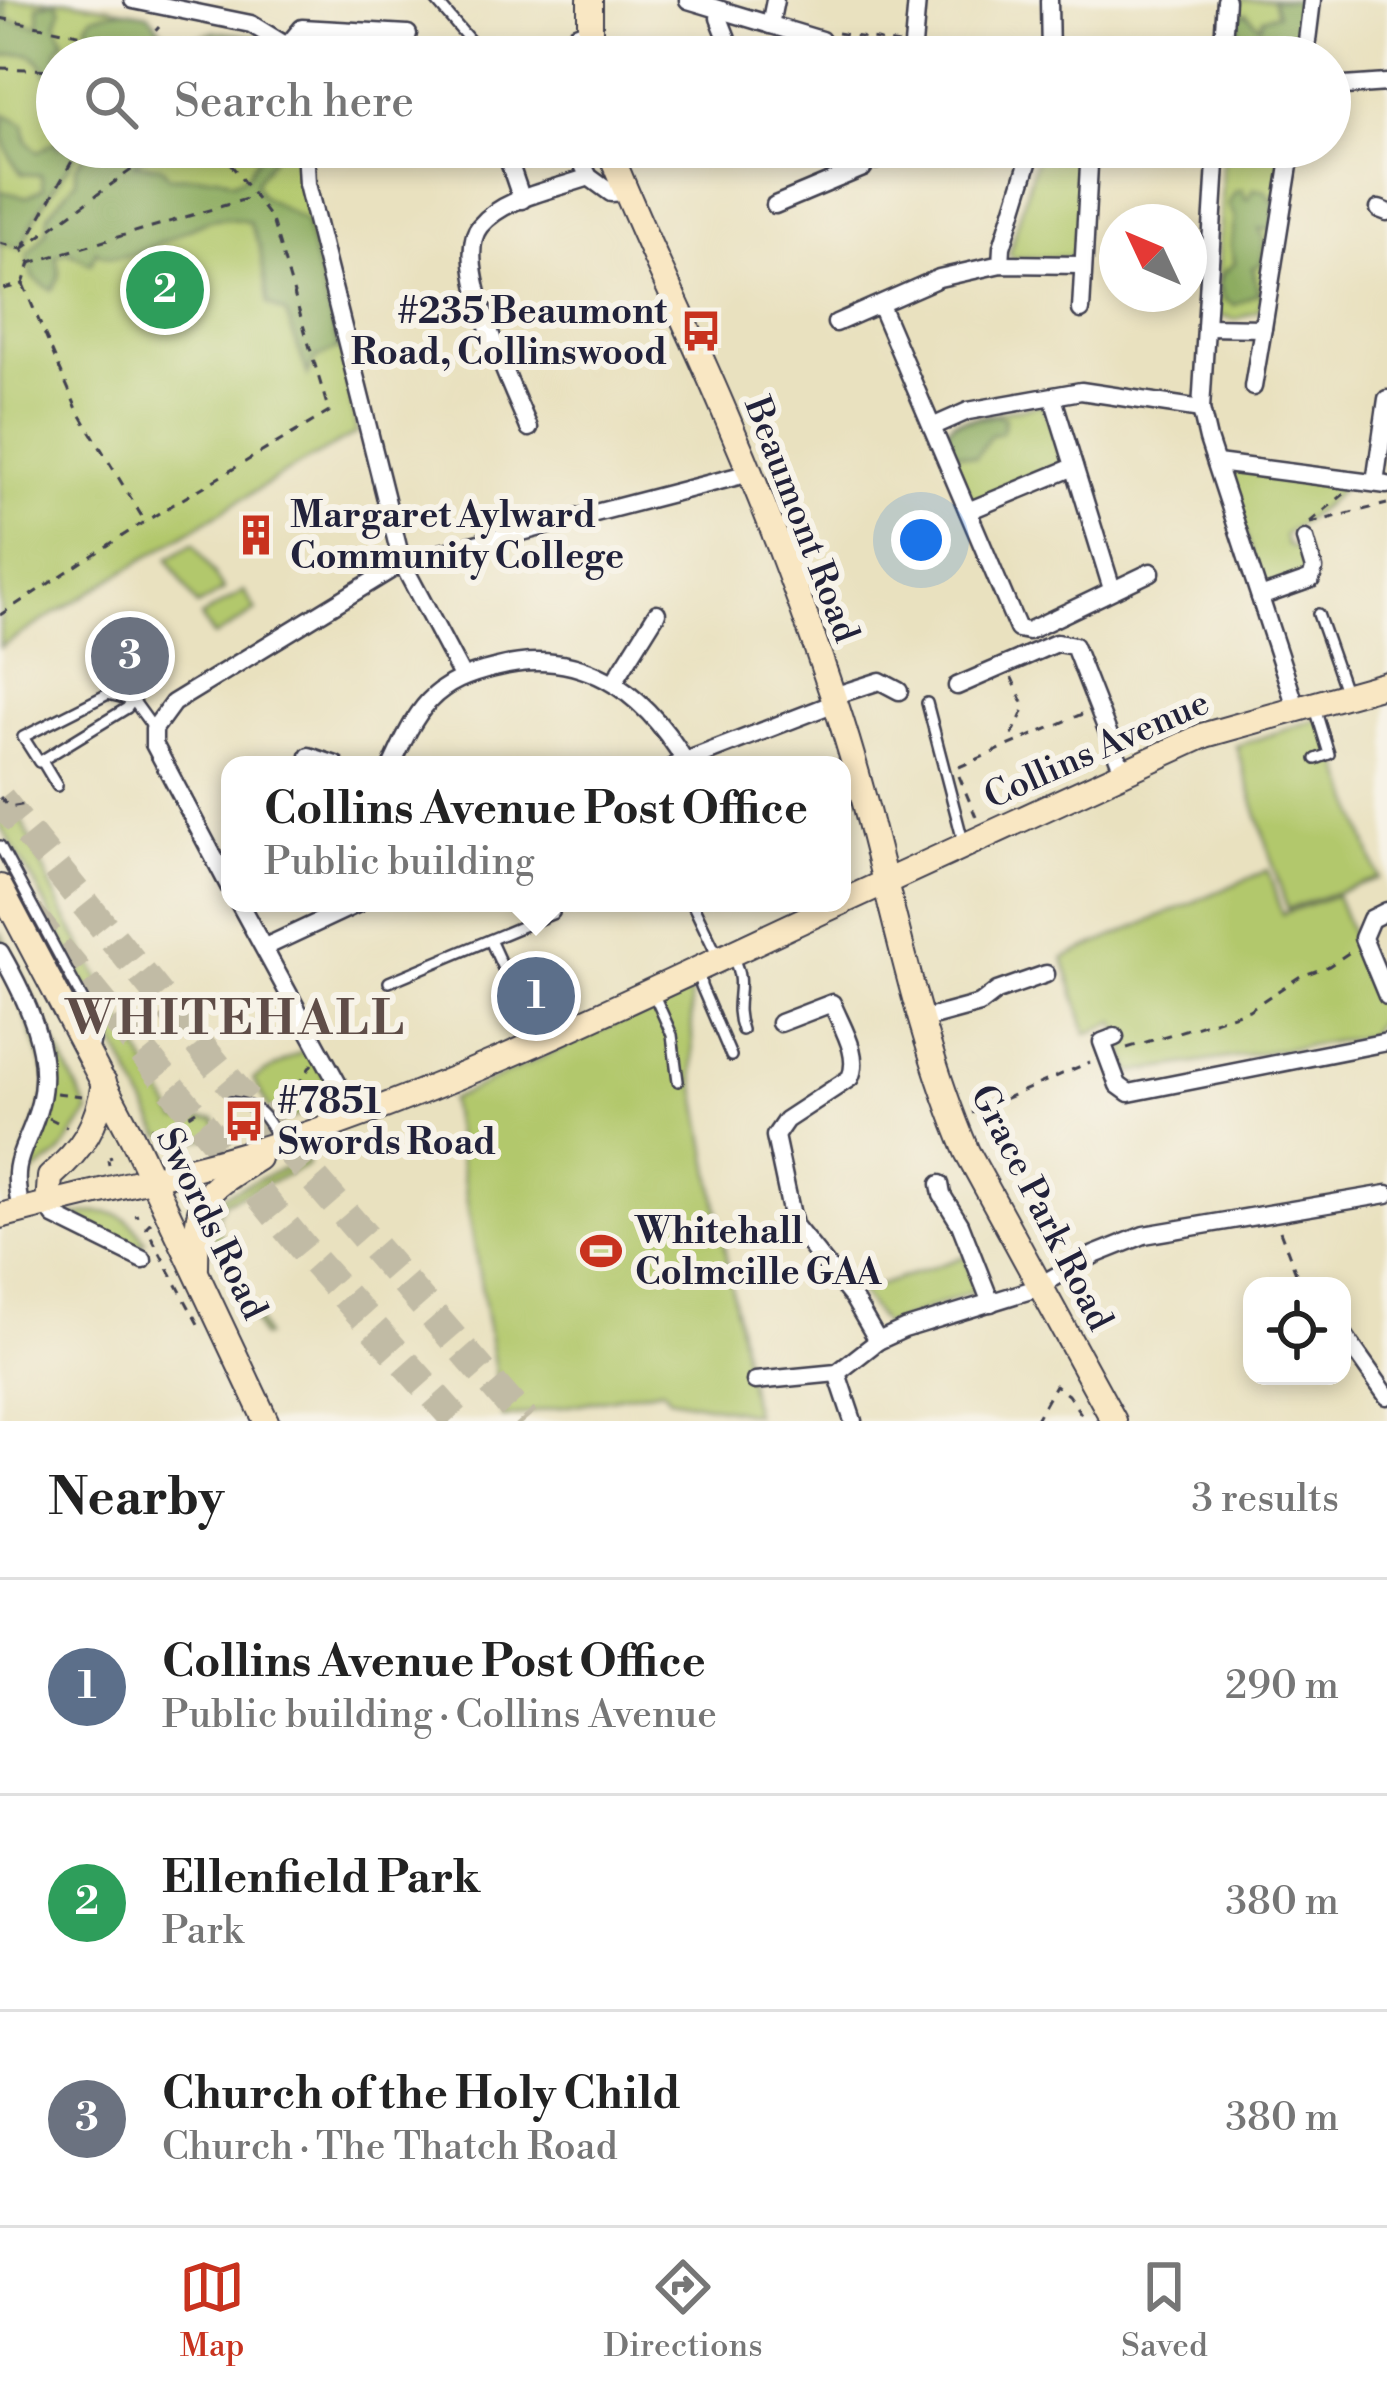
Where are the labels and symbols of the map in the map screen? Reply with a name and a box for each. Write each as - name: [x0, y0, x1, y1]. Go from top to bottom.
- north arrow: [1099, 204, 1207, 312]
- pin: 2: [126, 245, 204, 335]
- place label: #235 Beaumont Road, Collinswood: [351, 290, 667, 376]
- bus stop icon: #235 Beaumont Road, Collinswood: [678, 308, 724, 354]
- street label: Beaumont Road: [733, 390, 868, 649]
- place label: Margaret Aylward Community College: [290, 494, 624, 580]
- your location: [891, 510, 951, 570]
- building icon: Margaret Aylward Community College: [233, 512, 279, 558]
- pin: 3: [91, 611, 169, 701]
- street label: Collins Avenue: [978, 681, 1216, 820]
- pin: 1: [497, 951, 575, 1041]
- district label: WHITEHALL: [64, 990, 407, 1050]
- street label: Grace Park Road: [959, 1078, 1122, 1339]
- place label: #7851 Swords Road: [278, 1080, 496, 1166]
- bus stop icon: #7851 Swords Road: [221, 1098, 267, 1144]
- street label: Swords Road: [145, 1121, 277, 1328]
- place label: Whitehall Colmcille GAA: [634, 1210, 882, 1296]
- sports icon: Whitehall Colmcille GAA: [578, 1228, 624, 1274]

